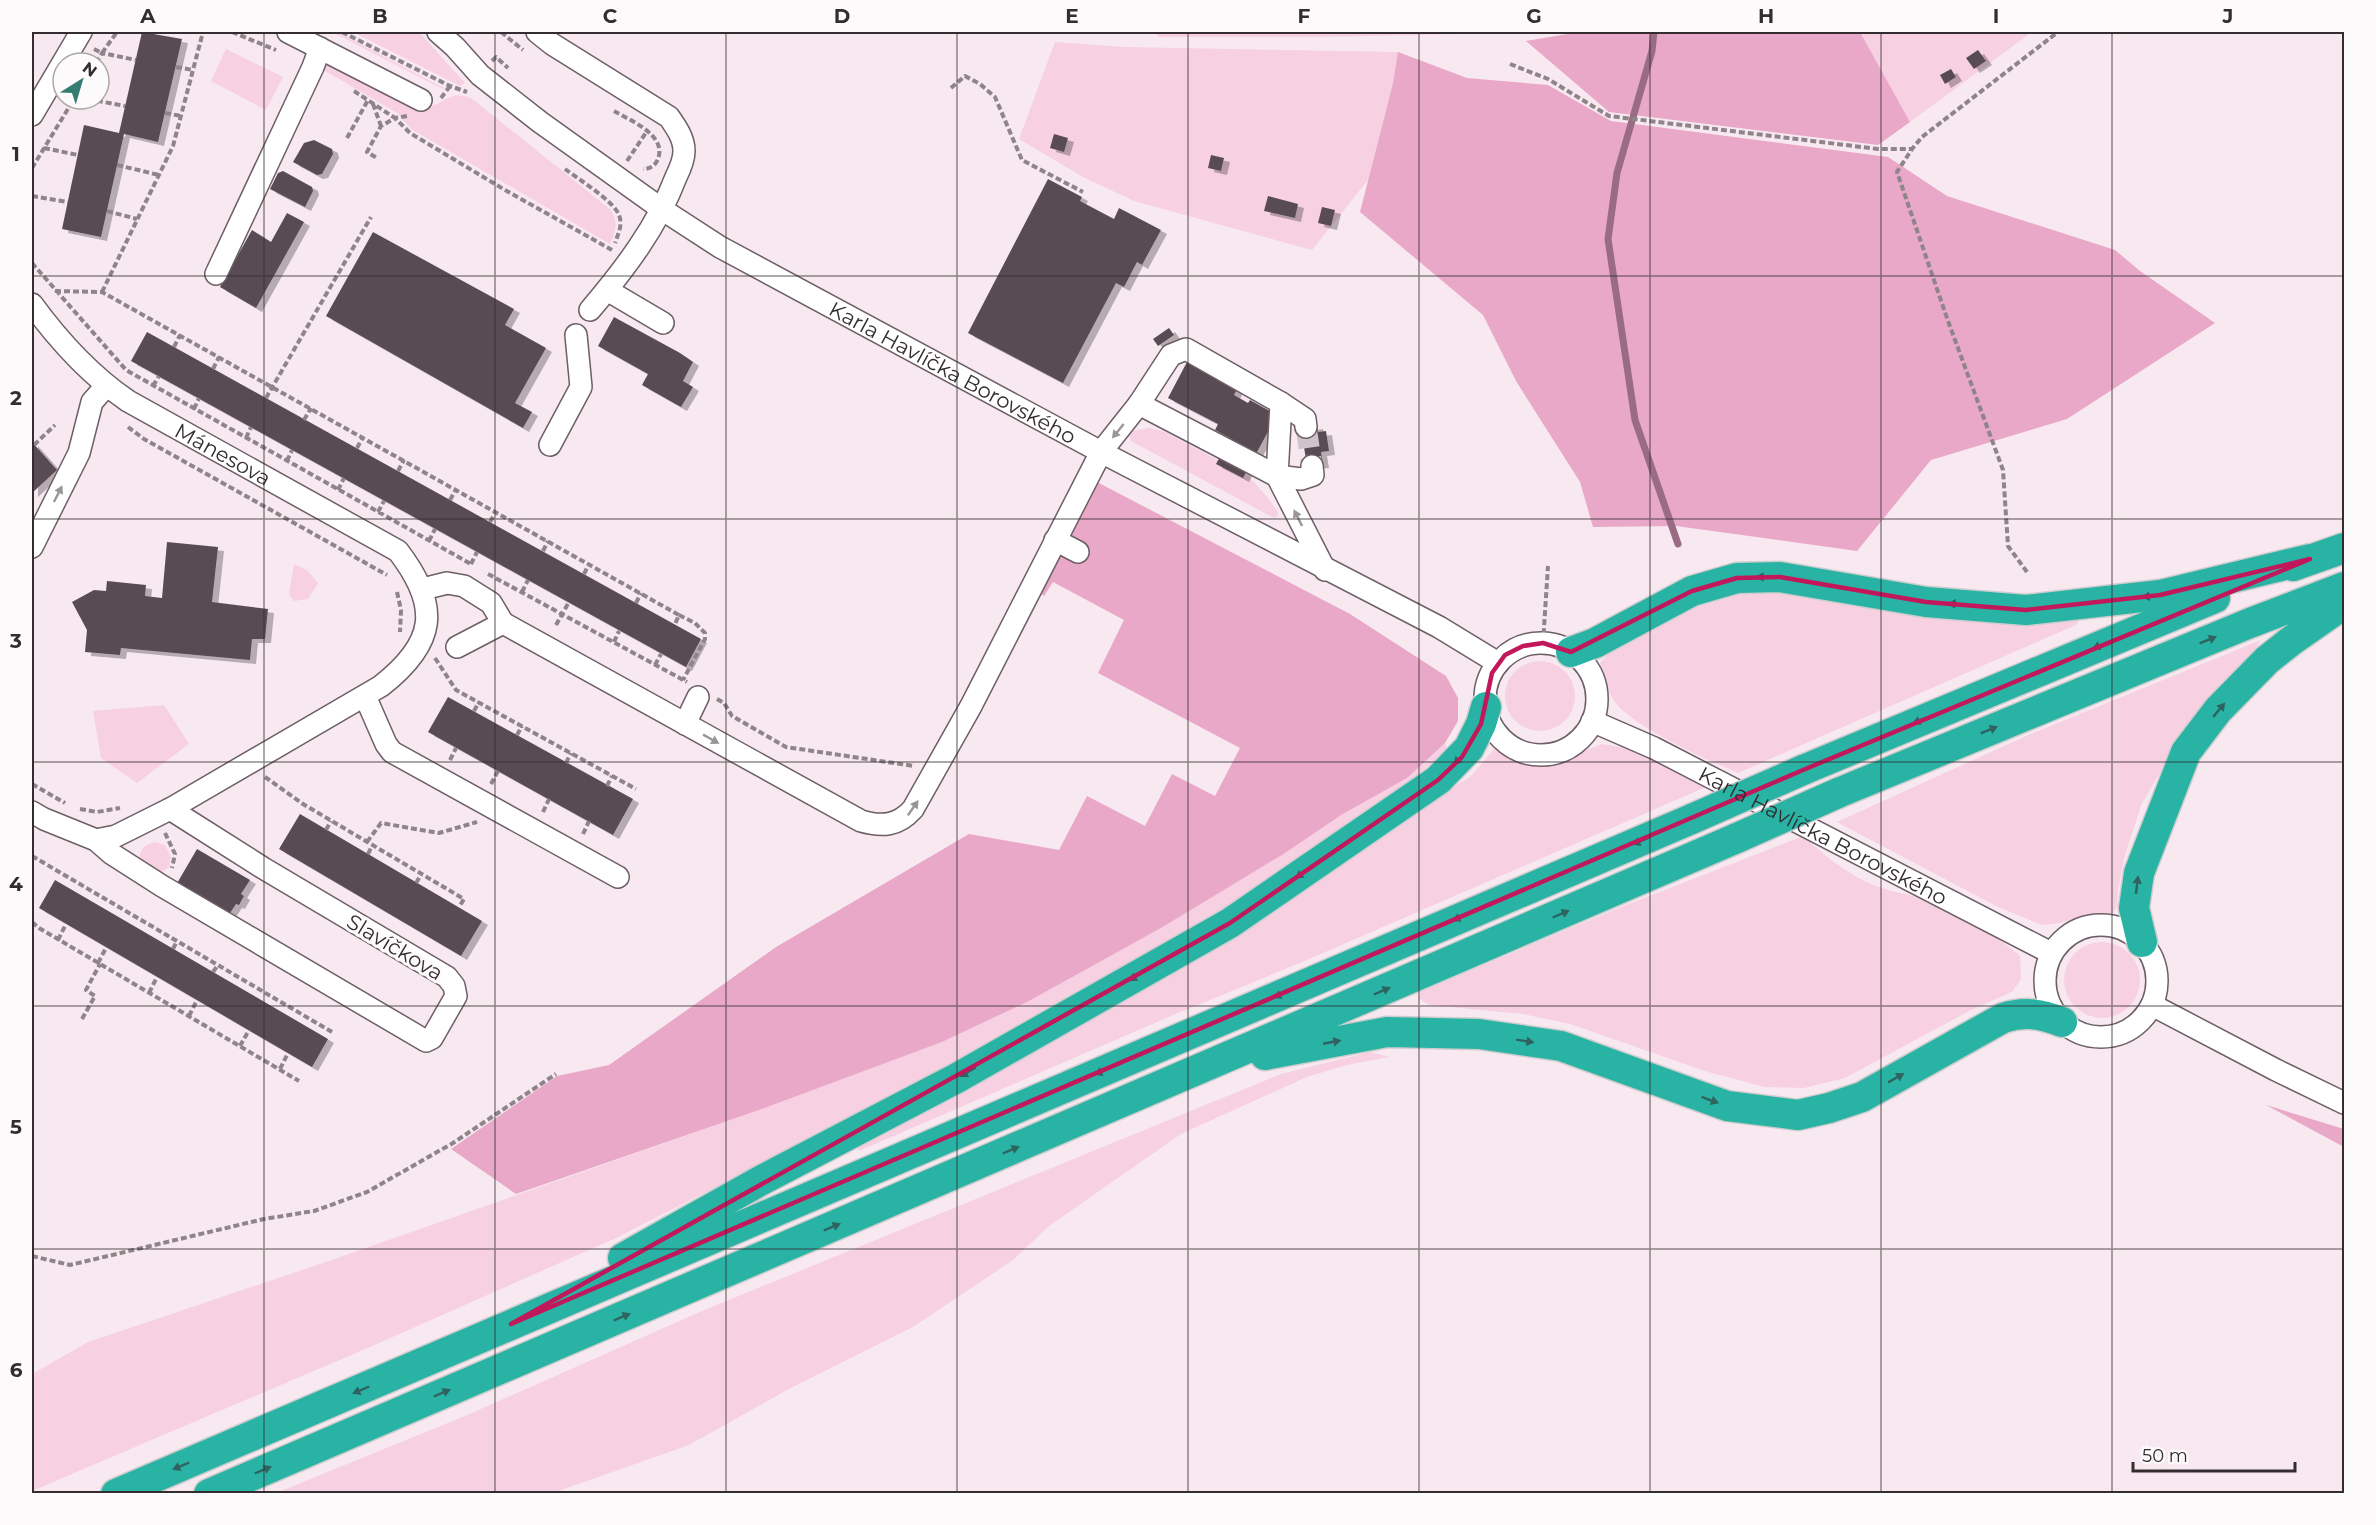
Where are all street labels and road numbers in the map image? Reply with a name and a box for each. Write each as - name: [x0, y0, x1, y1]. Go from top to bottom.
- street label: Karla Havlíčka Borovského: [825, 296, 1080, 449]
- street label: Mánesova: [171, 417, 276, 491]
- street label: Karla Havlíčka Borovského: [1695, 761, 1952, 910]
- street label: Slavíčkova: [342, 909, 448, 985]

